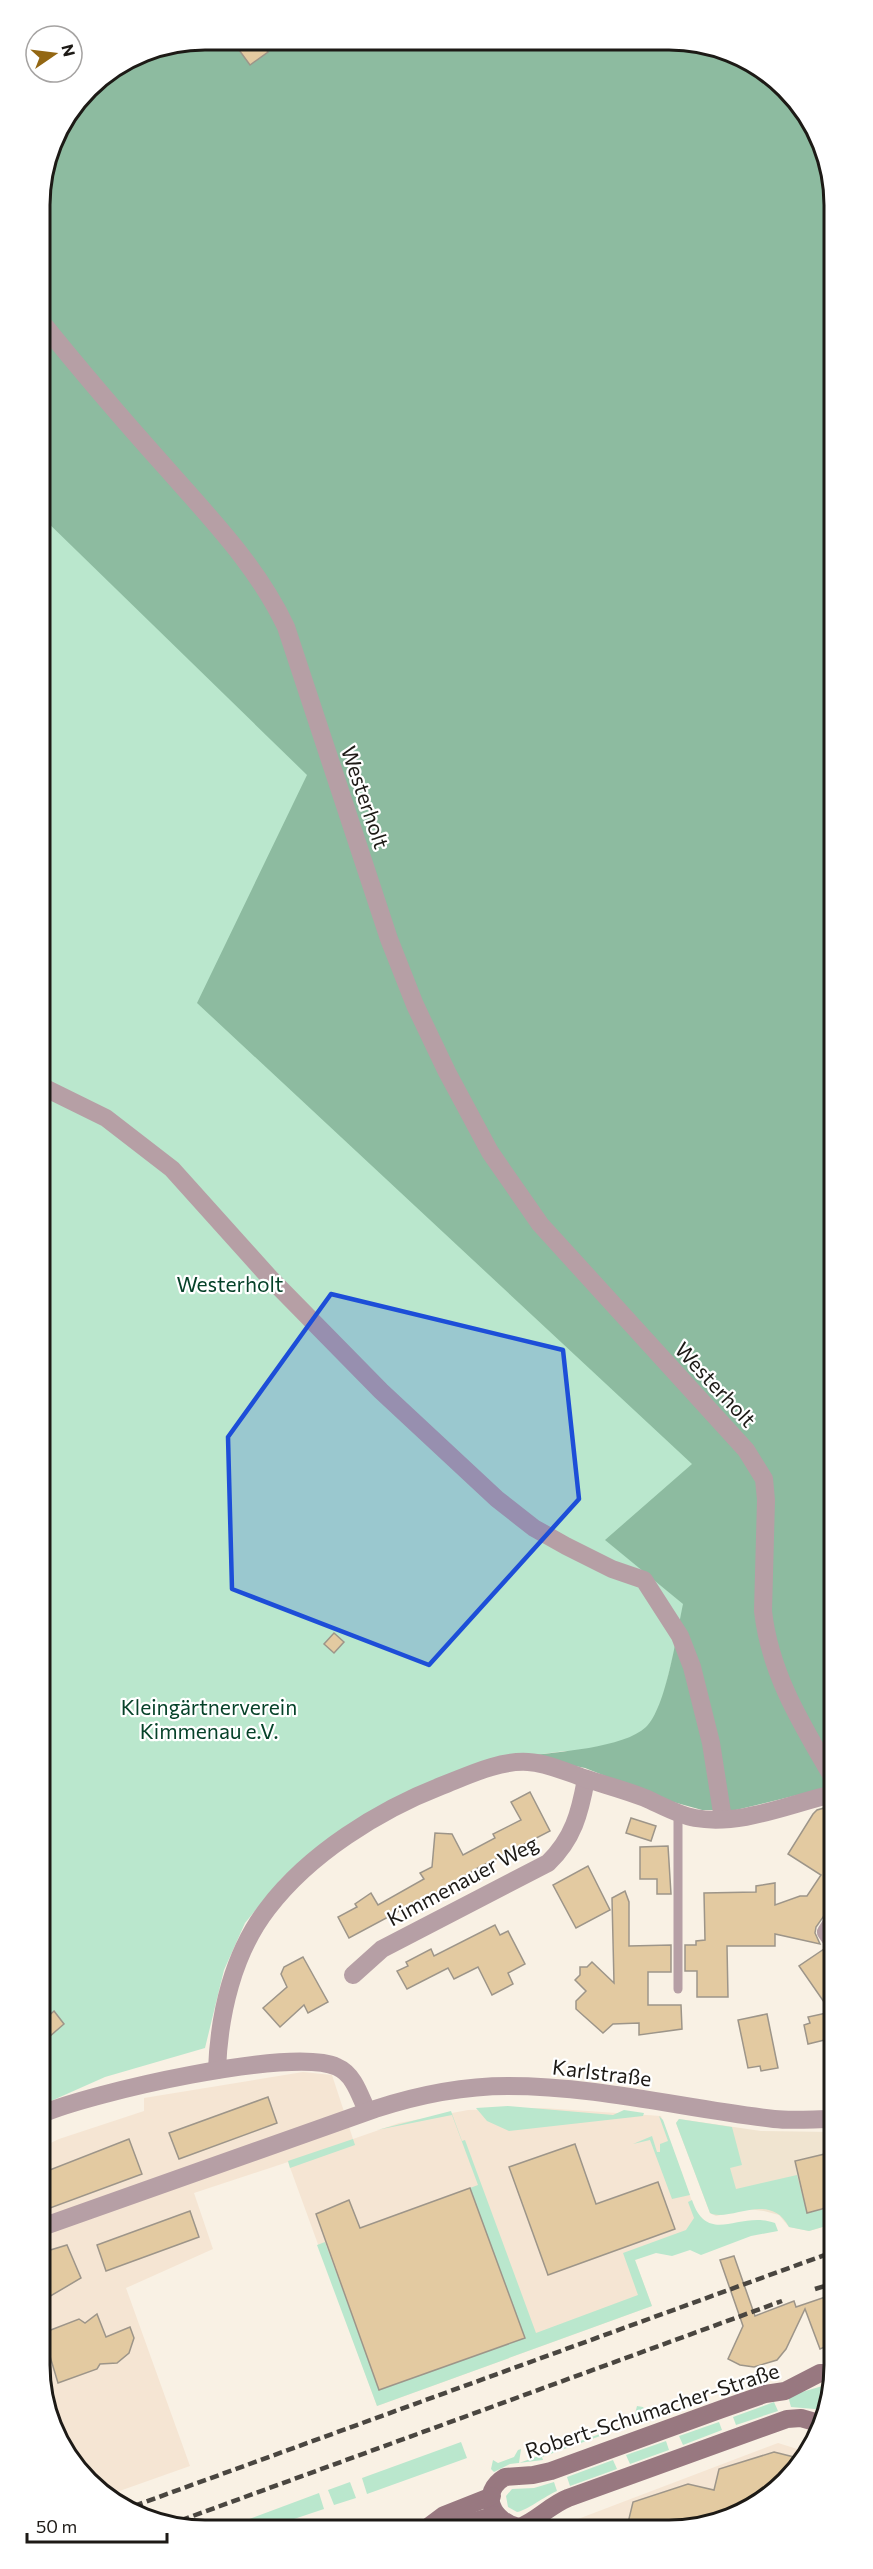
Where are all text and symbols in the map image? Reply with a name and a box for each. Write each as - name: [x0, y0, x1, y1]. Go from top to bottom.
- north arrow: [24, 24, 84, 84]
- text: N: [58, 42, 80, 58]
- street label: Westerholt: [337, 742, 395, 852]
- park label: Westerholt: [177, 1271, 283, 1296]
- street label: Westerholt: [670, 1336, 762, 1432]
- park label: Kleingärtnerverein Kimmenau e.V.: [121, 1694, 297, 1743]
- street label: Kimmenauer Weg: [382, 1830, 542, 1930]
- street label: Karlstraße: [551, 2054, 653, 2090]
- street label: Robert-Schumacher-Straße: [522, 2357, 782, 2463]
- scale bar: [27, 2506, 166, 2544]
- text: 50 m: [36, 2515, 77, 2537]

